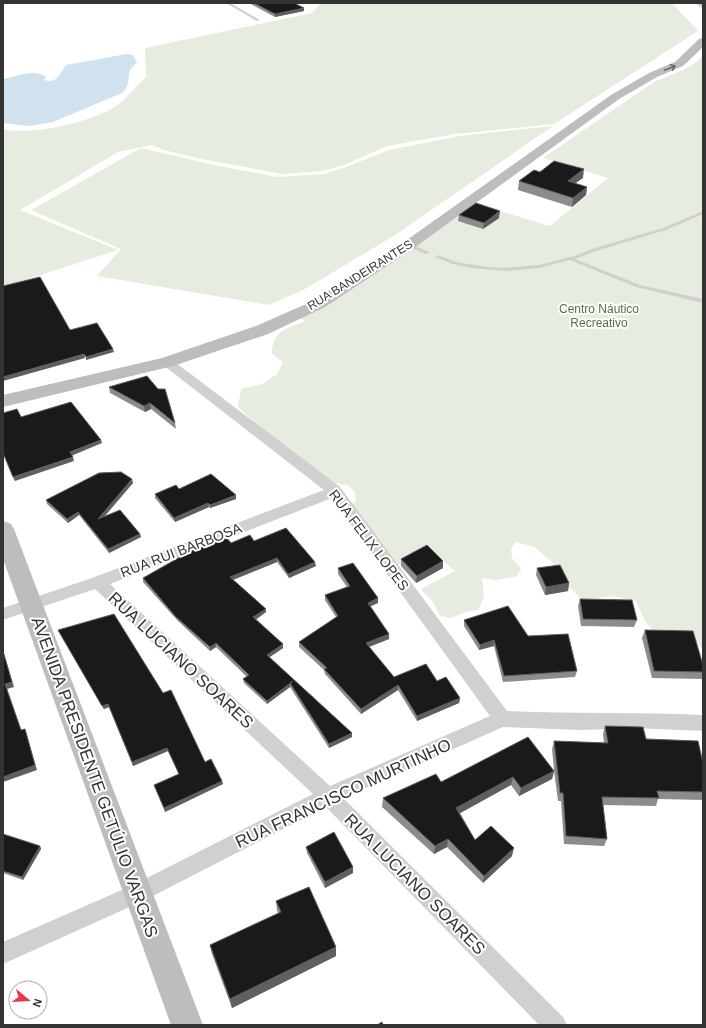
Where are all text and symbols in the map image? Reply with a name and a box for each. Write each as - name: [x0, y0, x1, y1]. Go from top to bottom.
- one-way arrow: [663, 64, 675, 71]
- street label: RUA BANDEIRANTES: [305, 237, 415, 313]
- park label: Centro Náutico Recreativo: [559, 302, 639, 330]
- street label: RUA FELIX LOPES: [326, 486, 412, 594]
- street label: RUA RUI BARBOSA: [118, 519, 244, 580]
- street label: RUA LUCIANO SOARES: [104, 588, 257, 732]
- street label: AVENIDA PRESIDENTE GETÚLIO VARGAS: [28, 614, 162, 940]
- street label: RUA FRANCISCO MURTINHO: [232, 735, 454, 852]
- street label: RUA LUCIANO SOARES: [340, 810, 489, 959]
- north arrow: [8, 980, 48, 1020]
- text: N: [31, 997, 44, 1009]

